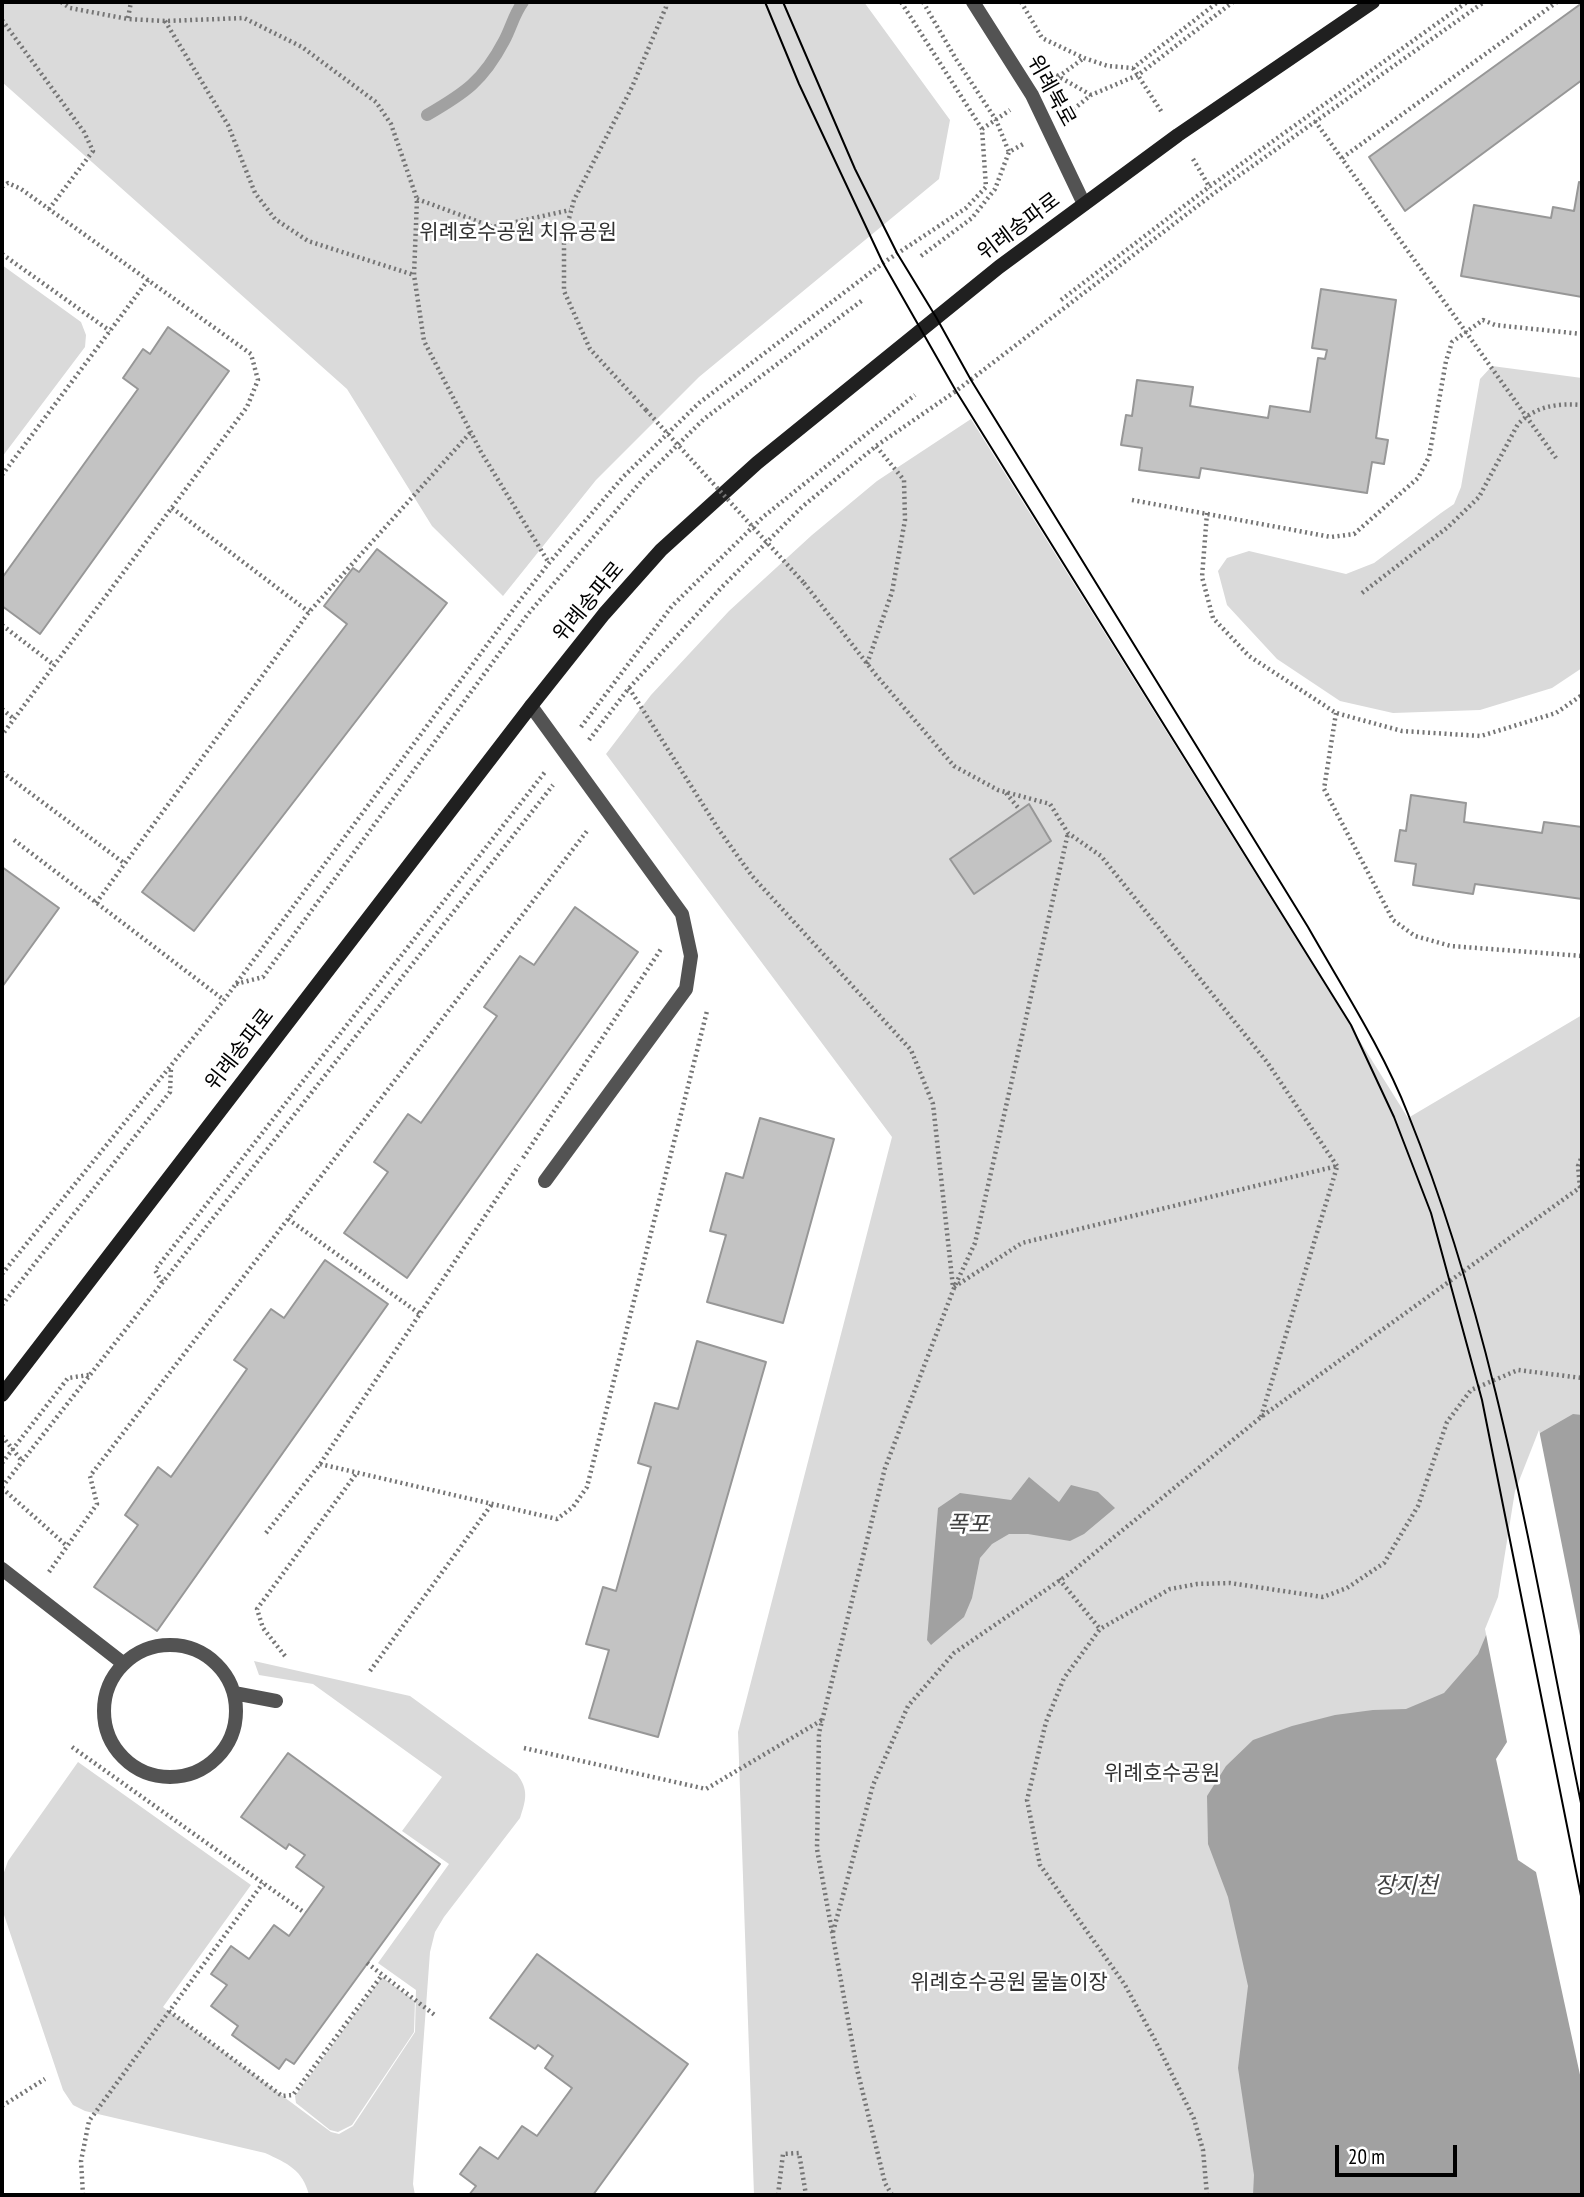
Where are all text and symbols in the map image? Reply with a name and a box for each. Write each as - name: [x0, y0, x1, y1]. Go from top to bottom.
- street label: 위례북로: [1021, 51, 1081, 131]
- street label: 위례송파로: [973, 188, 1065, 266]
- park label: 위례호수공원 치유공원: [419, 220, 617, 246]
- street label: 위례송파로: [548, 557, 630, 647]
- street label: 위례송파로: [200, 1004, 280, 1096]
- water label: 폭포: [947, 1511, 989, 1539]
- park label: 위례호수공원: [1104, 1761, 1220, 1787]
- water label: 장지천: [1374, 1872, 1438, 1900]
- park label: 위례호수공원 물놀이장: [910, 1970, 1108, 1996]
- scale bar: [1339, 2130, 1462, 2174]
- text: 20 m: [1348, 2143, 1385, 2170]

